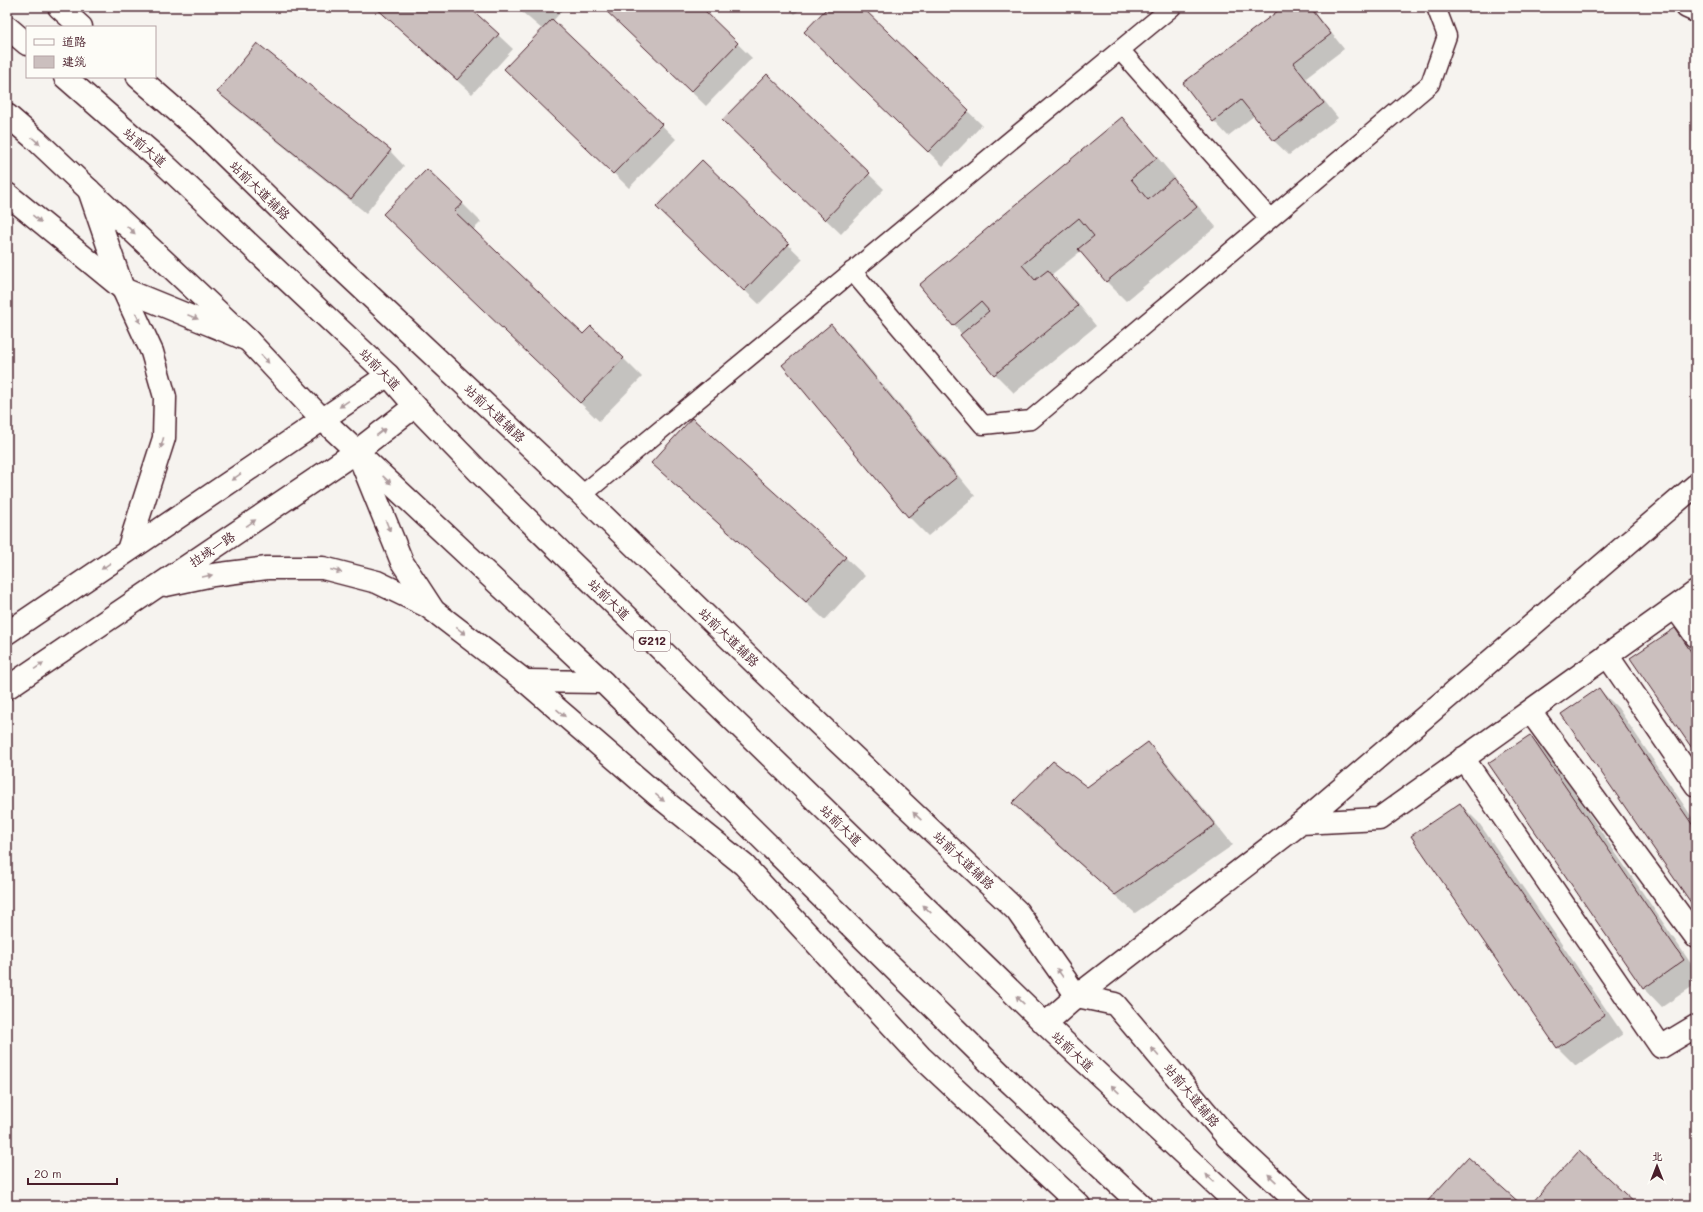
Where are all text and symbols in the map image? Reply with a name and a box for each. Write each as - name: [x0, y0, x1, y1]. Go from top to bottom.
- legend: [26, 26, 156, 78]
- text: 道路: [62, 33, 86, 49]
- text: 建筑: [62, 53, 86, 69]
- street label: 站前大道: [120, 123, 171, 170]
- one-way arrow: [32, 136, 41, 145]
- street label: 站前大道辅路: [226, 156, 294, 223]
- one-way arrow: [32, 214, 43, 223]
- one-way arrow: [126, 225, 136, 235]
- one-way arrow: [135, 313, 141, 324]
- one-way arrow: [187, 315, 199, 321]
- street label: 站前大道: [356, 344, 405, 393]
- one-way arrow: [261, 354, 270, 364]
- street label: 站前大道辅路: [461, 380, 530, 445]
- one-way arrow: [339, 400, 349, 408]
- one-way arrow: [376, 428, 387, 437]
- one-way arrow: [159, 437, 165, 449]
- one-way arrow: [231, 473, 242, 481]
- one-way arrow: [382, 475, 392, 485]
- one-way arrow: [246, 519, 257, 527]
- one-way arrow: [385, 521, 391, 533]
- street label: 拉域一路: [185, 527, 238, 570]
- one-way arrow: [100, 562, 111, 570]
- one-way arrow: [330, 568, 342, 574]
- one-way arrow: [201, 573, 213, 579]
- street label: 站前大道: [585, 574, 634, 623]
- street label: 站前大道辅路: [695, 603, 763, 670]
- one-way arrow: [455, 627, 466, 635]
- road number: G212: [634, 631, 670, 651]
- one-way arrow: [34, 662, 45, 670]
- one-way arrow: [556, 708, 567, 717]
- one-way arrow: [654, 793, 665, 802]
- street label: 站前大道: [817, 800, 866, 849]
- one-way arrow: [912, 812, 921, 821]
- street label: 站前大道辅路: [930, 827, 999, 892]
- one-way arrow: [922, 904, 932, 914]
- one-way arrow: [1056, 968, 1064, 978]
- one-way arrow: [1015, 995, 1025, 1005]
- street label: 站前大道: [1049, 1027, 1098, 1075]
- one-way arrow: [1151, 1047, 1160, 1057]
- street label: 站前大道辅路: [1161, 1059, 1224, 1130]
- one-way arrow: [1110, 1085, 1120, 1094]
- north arrow: [1637, 1146, 1677, 1186]
- text: 北: [1652, 1148, 1663, 1163]
- scale bar: [28, 1160, 117, 1186]
- text: 20 m: [34, 1165, 62, 1181]
- one-way arrow: [1204, 1174, 1215, 1183]
- one-way arrow: [1267, 1174, 1277, 1183]

